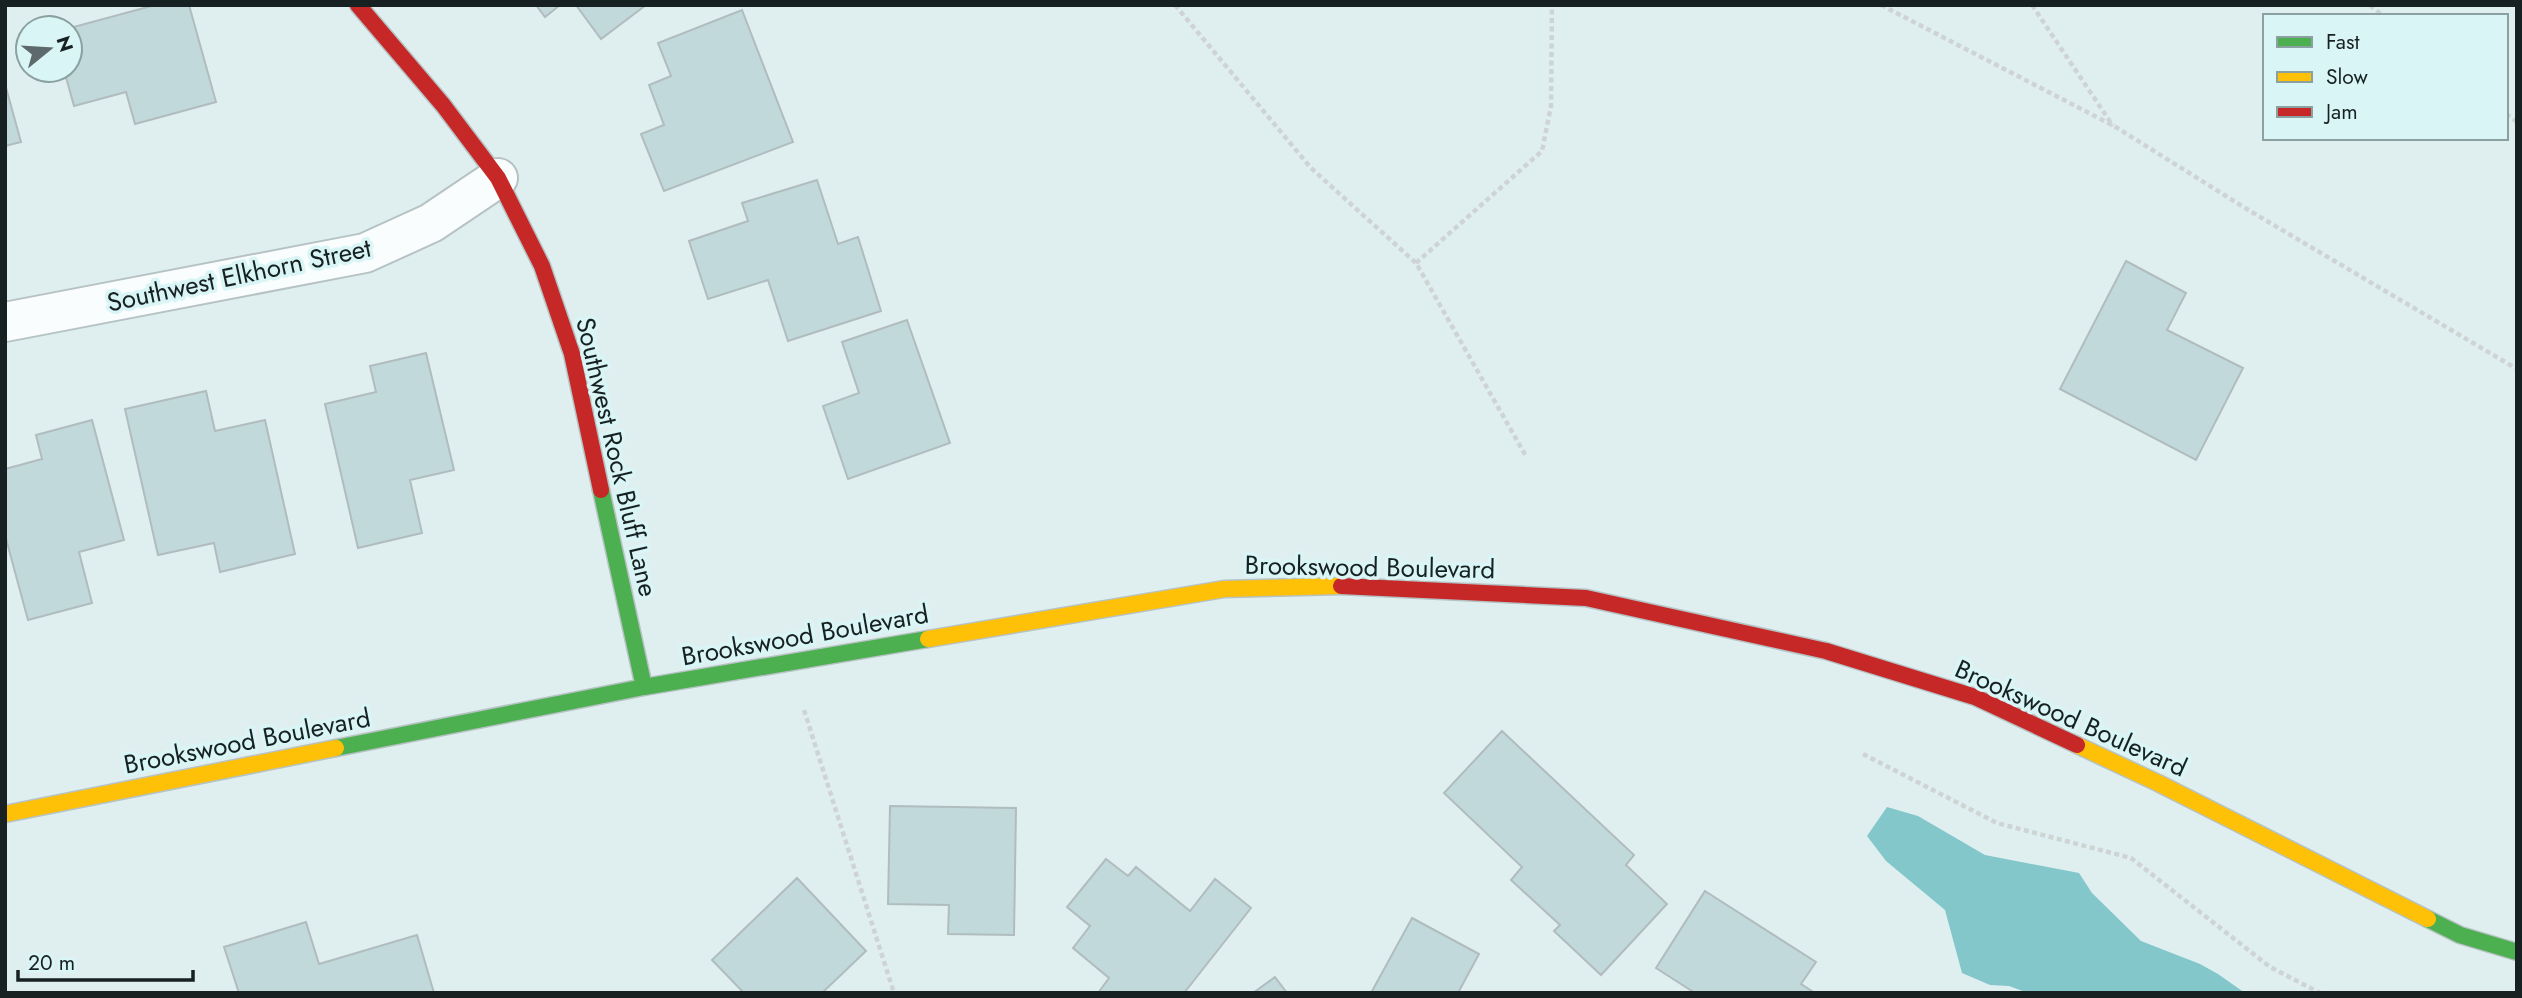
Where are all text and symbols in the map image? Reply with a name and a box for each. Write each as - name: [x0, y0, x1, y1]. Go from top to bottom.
- north arrow: [14, 14, 84, 84]
- legend: [2263, 14, 2508, 140]
- text: Fast: [2326, 27, 2359, 57]
- text: N: [50, 33, 80, 55]
- text: Slow: [2326, 62, 2368, 92]
- text: Jam: [2323, 97, 2358, 127]
- street label: Southwest Elkhorn Street: [103, 228, 375, 322]
- street label: Southwest Rock Bluff Lane: [566, 314, 668, 600]
- street label: Brookswood Boulevard: [1244, 546, 1496, 588]
- street label: Brookswood Boulevard: [678, 595, 932, 675]
- street label: Brookswood Boulevard: [1949, 650, 2193, 786]
- street label: Brookswood Boulevard: [120, 698, 374, 784]
- scale bar: [18, 939, 192, 983]
- text: 20 m: [28, 948, 75, 978]

